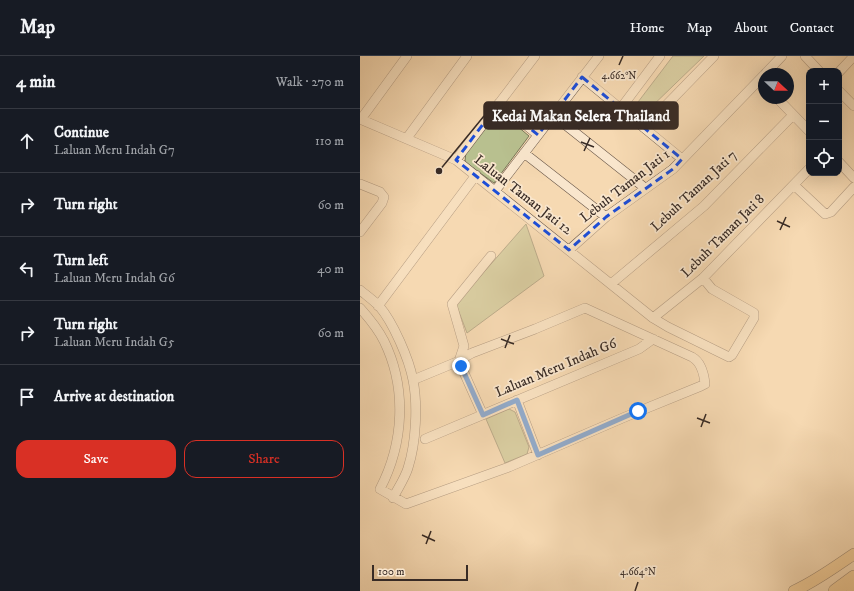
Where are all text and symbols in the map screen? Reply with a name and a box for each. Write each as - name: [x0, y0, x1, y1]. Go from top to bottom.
- text: Map: [20, 16, 55, 39]
- text: Home: [630, 19, 664, 37]
- text: Map: [686, 19, 712, 37]
- text: About: [734, 19, 768, 37]
- text: Contact: [790, 19, 834, 37]
- north arrow: [758, 68, 794, 104]
- map controls: [806, 68, 842, 176]
- button: +: [806, 68, 842, 104]
- text: 4.662°N: [601, 70, 637, 82]
- text: 4 min: [16, 71, 55, 93]
- text: Walk · 270 m: [276, 74, 344, 90]
- callout: Kedai Makan Selera Thailand: [484, 102, 678, 129]
- button: −: [806, 104, 842, 140]
- text: Kedai Makan Selera Thailand: [492, 107, 671, 126]
- text: Continue: [54, 123, 109, 142]
- icon: ahead: [16, 130, 38, 152]
- text: 110 m: [315, 133, 344, 149]
- button: locate: [806, 140, 842, 176]
- text: Laluan Meru Indah G7: [54, 142, 175, 158]
- street label: Lebuh Taman Jati 1: [576, 145, 674, 227]
- street label: Lebuh Taman Jati 7: [647, 146, 741, 236]
- street label: Laluan Taman Jati 12: [470, 151, 576, 239]
- street label: Lebuh Taman Jati 8: [677, 190, 769, 282]
- icon: right: [16, 194, 38, 216]
- text: Turn right: [54, 195, 117, 214]
- text: 60 m: [318, 197, 344, 213]
- text: Turn left: [54, 251, 108, 270]
- icon: left: [16, 258, 38, 280]
- text: 40 m: [317, 261, 344, 277]
- text: Laluan Meru Indah G6: [54, 270, 175, 286]
- text: Turn right: [54, 315, 117, 334]
- icon: right: [16, 322, 38, 344]
- text: 60 m: [318, 325, 344, 341]
- text: Laluan Meru Indah G5: [54, 334, 174, 350]
- street label: Laluan Meru Indah G6: [493, 334, 620, 402]
- route end: [452, 357, 470, 375]
- icon: arrive: [16, 386, 38, 408]
- text: Arrive at destination: [54, 387, 174, 406]
- route start: [629, 402, 647, 420]
- button: Save: [16, 440, 176, 478]
- button: Share: [184, 440, 344, 478]
- scale bar: [372, 563, 468, 582]
- text: 100 m: [378, 565, 404, 579]
- text: 4.664°N: [620, 566, 656, 578]

